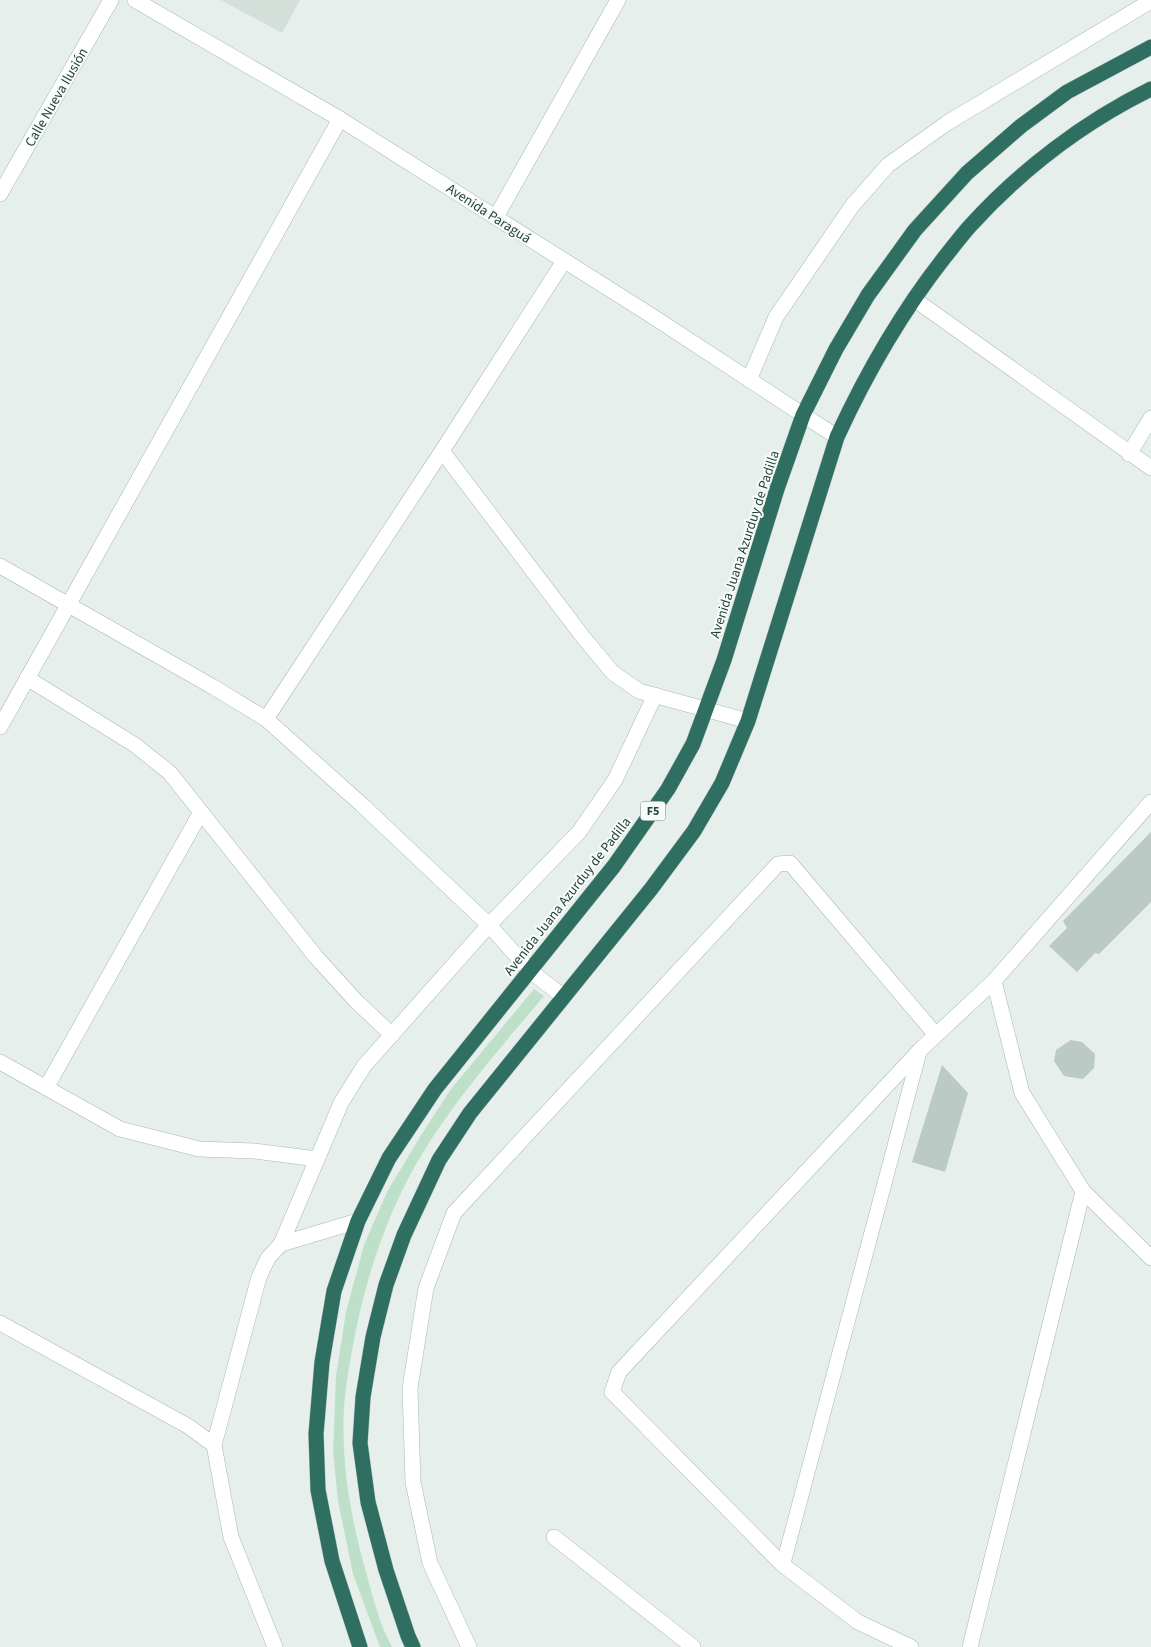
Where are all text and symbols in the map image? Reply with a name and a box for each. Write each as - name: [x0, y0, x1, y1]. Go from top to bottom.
- street label: Calle Nueva Ilusión: [20, 44, 93, 151]
- street label: Avenida Paraguá: [442, 179, 535, 249]
- street label: Avenida Juana Azurduy de Padilla: [705, 448, 785, 641]
- road number: F5: [640, 801, 666, 820]
- street label: Avenida Juana Azurduy de Padilla: [499, 813, 636, 980]

